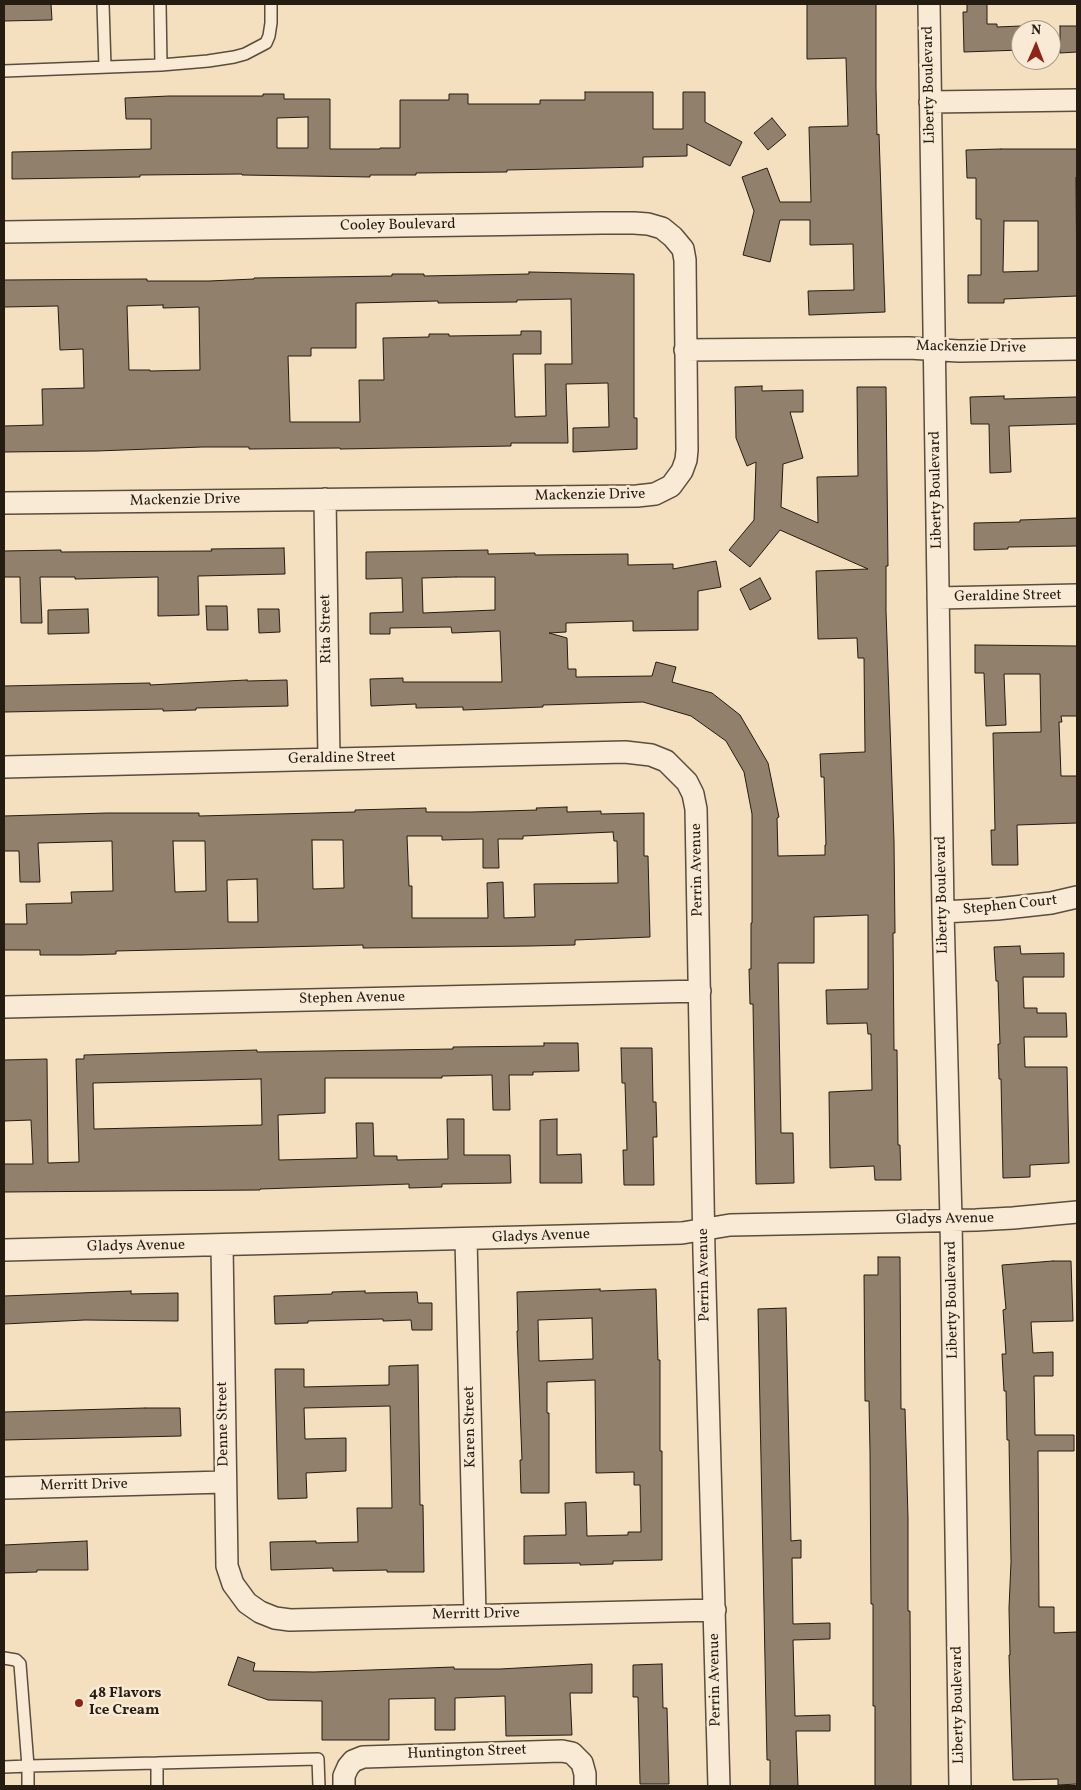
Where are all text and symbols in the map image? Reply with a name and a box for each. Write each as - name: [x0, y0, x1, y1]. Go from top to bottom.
- north arrow: [1011, 20, 1061, 70]
- text: N: [1031, 21, 1041, 40]
- street label: Liberty Boulevard: [920, 26, 940, 144]
- street label: Cooley Boulevard: [340, 216, 456, 236]
- street label: Mackenzie Drive: [916, 338, 1026, 358]
- street label: Liberty Boulevard: [927, 431, 947, 549]
- street label: Mackenzie Drive: [535, 486, 645, 506]
- street label: Mackenzie Drive: [130, 491, 240, 511]
- street label: Geraldine Street: [954, 587, 1062, 607]
- street label: Rita Street: [317, 594, 337, 664]
- street label: Geraldine Street: [288, 749, 396, 769]
- street label: Perrin Avenue: [688, 823, 708, 917]
- street label: Liberty Boulevard: [933, 836, 953, 954]
- street label: Stephen Court: [962, 892, 1058, 920]
- street label: Stephen Avenue: [299, 989, 405, 1009]
- street label: Gladys Avenue: [896, 1210, 994, 1230]
- street label: Gladys Avenue: [492, 1226, 590, 1248]
- street label: Perrin Avenue: [695, 1228, 715, 1322]
- street label: Gladys Avenue: [87, 1237, 185, 1257]
- street label: Liberty Boulevard: [943, 1241, 963, 1359]
- street label: Denne Street: [214, 1381, 234, 1467]
- street label: Karen Street: [461, 1386, 481, 1468]
- street label: Merritt Drive: [40, 1476, 128, 1496]
- street label: Merritt Drive: [432, 1605, 520, 1625]
- street label: Perrin Avenue: [706, 1633, 726, 1727]
- street label: Liberty Boulevard: [949, 1646, 969, 1764]
- place label: 48 Flavors Ice Cream: [89, 1685, 161, 1720]
- marker: 48 Flavors Ice Cream: [73, 1697, 85, 1709]
- street label: Huntington Street: [407, 1742, 527, 1764]

